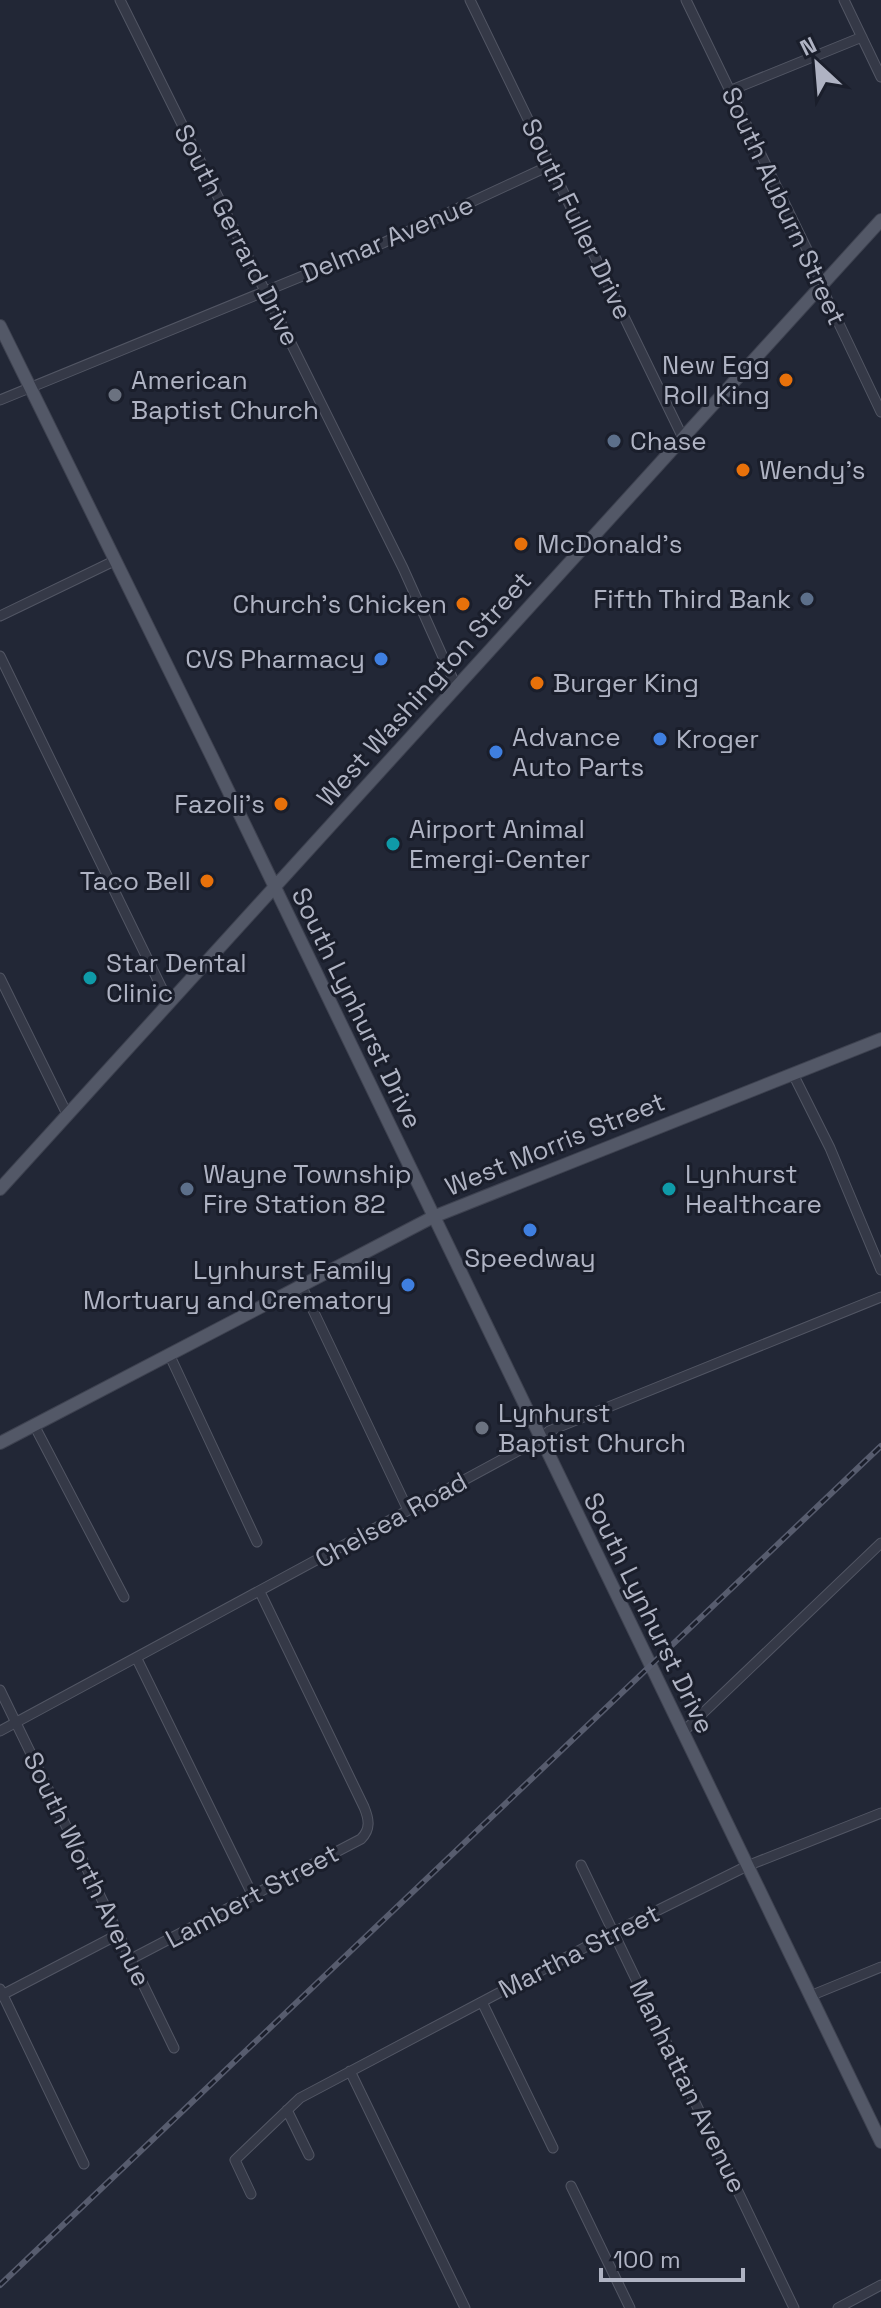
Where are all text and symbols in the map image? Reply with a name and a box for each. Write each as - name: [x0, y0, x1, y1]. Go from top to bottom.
- north arrow: [777, 24, 857, 104]
- text: N: [795, 30, 821, 62]
- street label: South Auburn Street: [714, 81, 854, 331]
- street label: South Fuller Drive: [514, 113, 640, 325]
- street label: South Gerrard Drive: [166, 118, 308, 352]
- street label: Delmar Avenue: [296, 187, 478, 291]
- place label: New Egg Roll King: [662, 348, 770, 412]
- place label: American Baptist Church: [131, 363, 319, 427]
- marker: New Egg Roll King: [777, 371, 795, 389]
- marker: American Baptist Church: [106, 386, 124, 404]
- place label: Chase: [630, 424, 707, 458]
- marker: Chase: [605, 432, 623, 450]
- place label: Wendy's: [759, 453, 866, 487]
- marker: Wendy's: [734, 461, 752, 479]
- place label: McDonald's: [537, 527, 682, 561]
- marker: McDonald's: [512, 535, 530, 553]
- street label: West Washington Street: [309, 564, 539, 814]
- place label: Fifth Third Bank: [593, 582, 791, 616]
- place label: Church's Chicken: [233, 587, 447, 621]
- marker: Fifth Third Bank: [798, 590, 816, 608]
- marker: Church's Chicken: [454, 595, 472, 613]
- place label: CVS Pharmacy: [185, 642, 365, 676]
- marker: CVS Pharmacy: [372, 650, 390, 668]
- place label: Burger King: [553, 666, 699, 700]
- marker: Burger King: [528, 674, 546, 692]
- place label: Advance Auto Parts: [512, 720, 644, 784]
- place label: Kroger: [676, 722, 759, 756]
- marker: Kroger: [651, 730, 669, 748]
- marker: Advance Auto Parts: [487, 743, 505, 761]
- place label: Fazoli's: [174, 787, 265, 821]
- marker: Fazoli's: [272, 795, 290, 813]
- place label: Airport Animal Emergi-Center: [409, 812, 590, 876]
- marker: Airport Animal Emergi-Center: [384, 835, 402, 853]
- place label: Taco Bell: [80, 864, 191, 898]
- marker: Taco Bell: [198, 872, 216, 890]
- street label: South Lynhurst Drive: [284, 882, 430, 1134]
- place label: Star Dental Clinic: [106, 946, 247, 1010]
- marker: Star Dental Clinic: [81, 969, 99, 987]
- street label: West Morris Street: [440, 1084, 670, 1204]
- place label: Wayne Township Fire Station 82: [203, 1157, 411, 1221]
- place label: Lynhurst Healthcare: [685, 1157, 822, 1221]
- marker: Wayne Township Fire Station 82: [178, 1180, 196, 1198]
- marker: Lynhurst Healthcare: [660, 1180, 678, 1198]
- marker: Speedway: [521, 1221, 539, 1239]
- place label: Speedway: [464, 1241, 596, 1275]
- place label: Lynhurst Family Mortuary and Crematory: [83, 1253, 392, 1317]
- marker: Lynhurst Family Mortuary and Crematory: [399, 1276, 417, 1294]
- place label: Lynhurst Baptist Church: [498, 1396, 686, 1460]
- marker: Lynhurst Baptist Church: [473, 1419, 491, 1437]
- street label: Chelsea Road: [309, 1464, 473, 1576]
- street label: South Lynhurst Drive: [576, 1487, 722, 1739]
- street label: South Worth Avenue: [15, 1746, 159, 1992]
- street label: Lambert Street: [159, 1836, 345, 1956]
- street label: Martha Street: [493, 1896, 665, 2006]
- street label: Manhattan Avenue: [622, 1974, 754, 2198]
- scale bar: [601, 2232, 743, 2282]
- text: 100 m: [613, 2244, 681, 2275]

